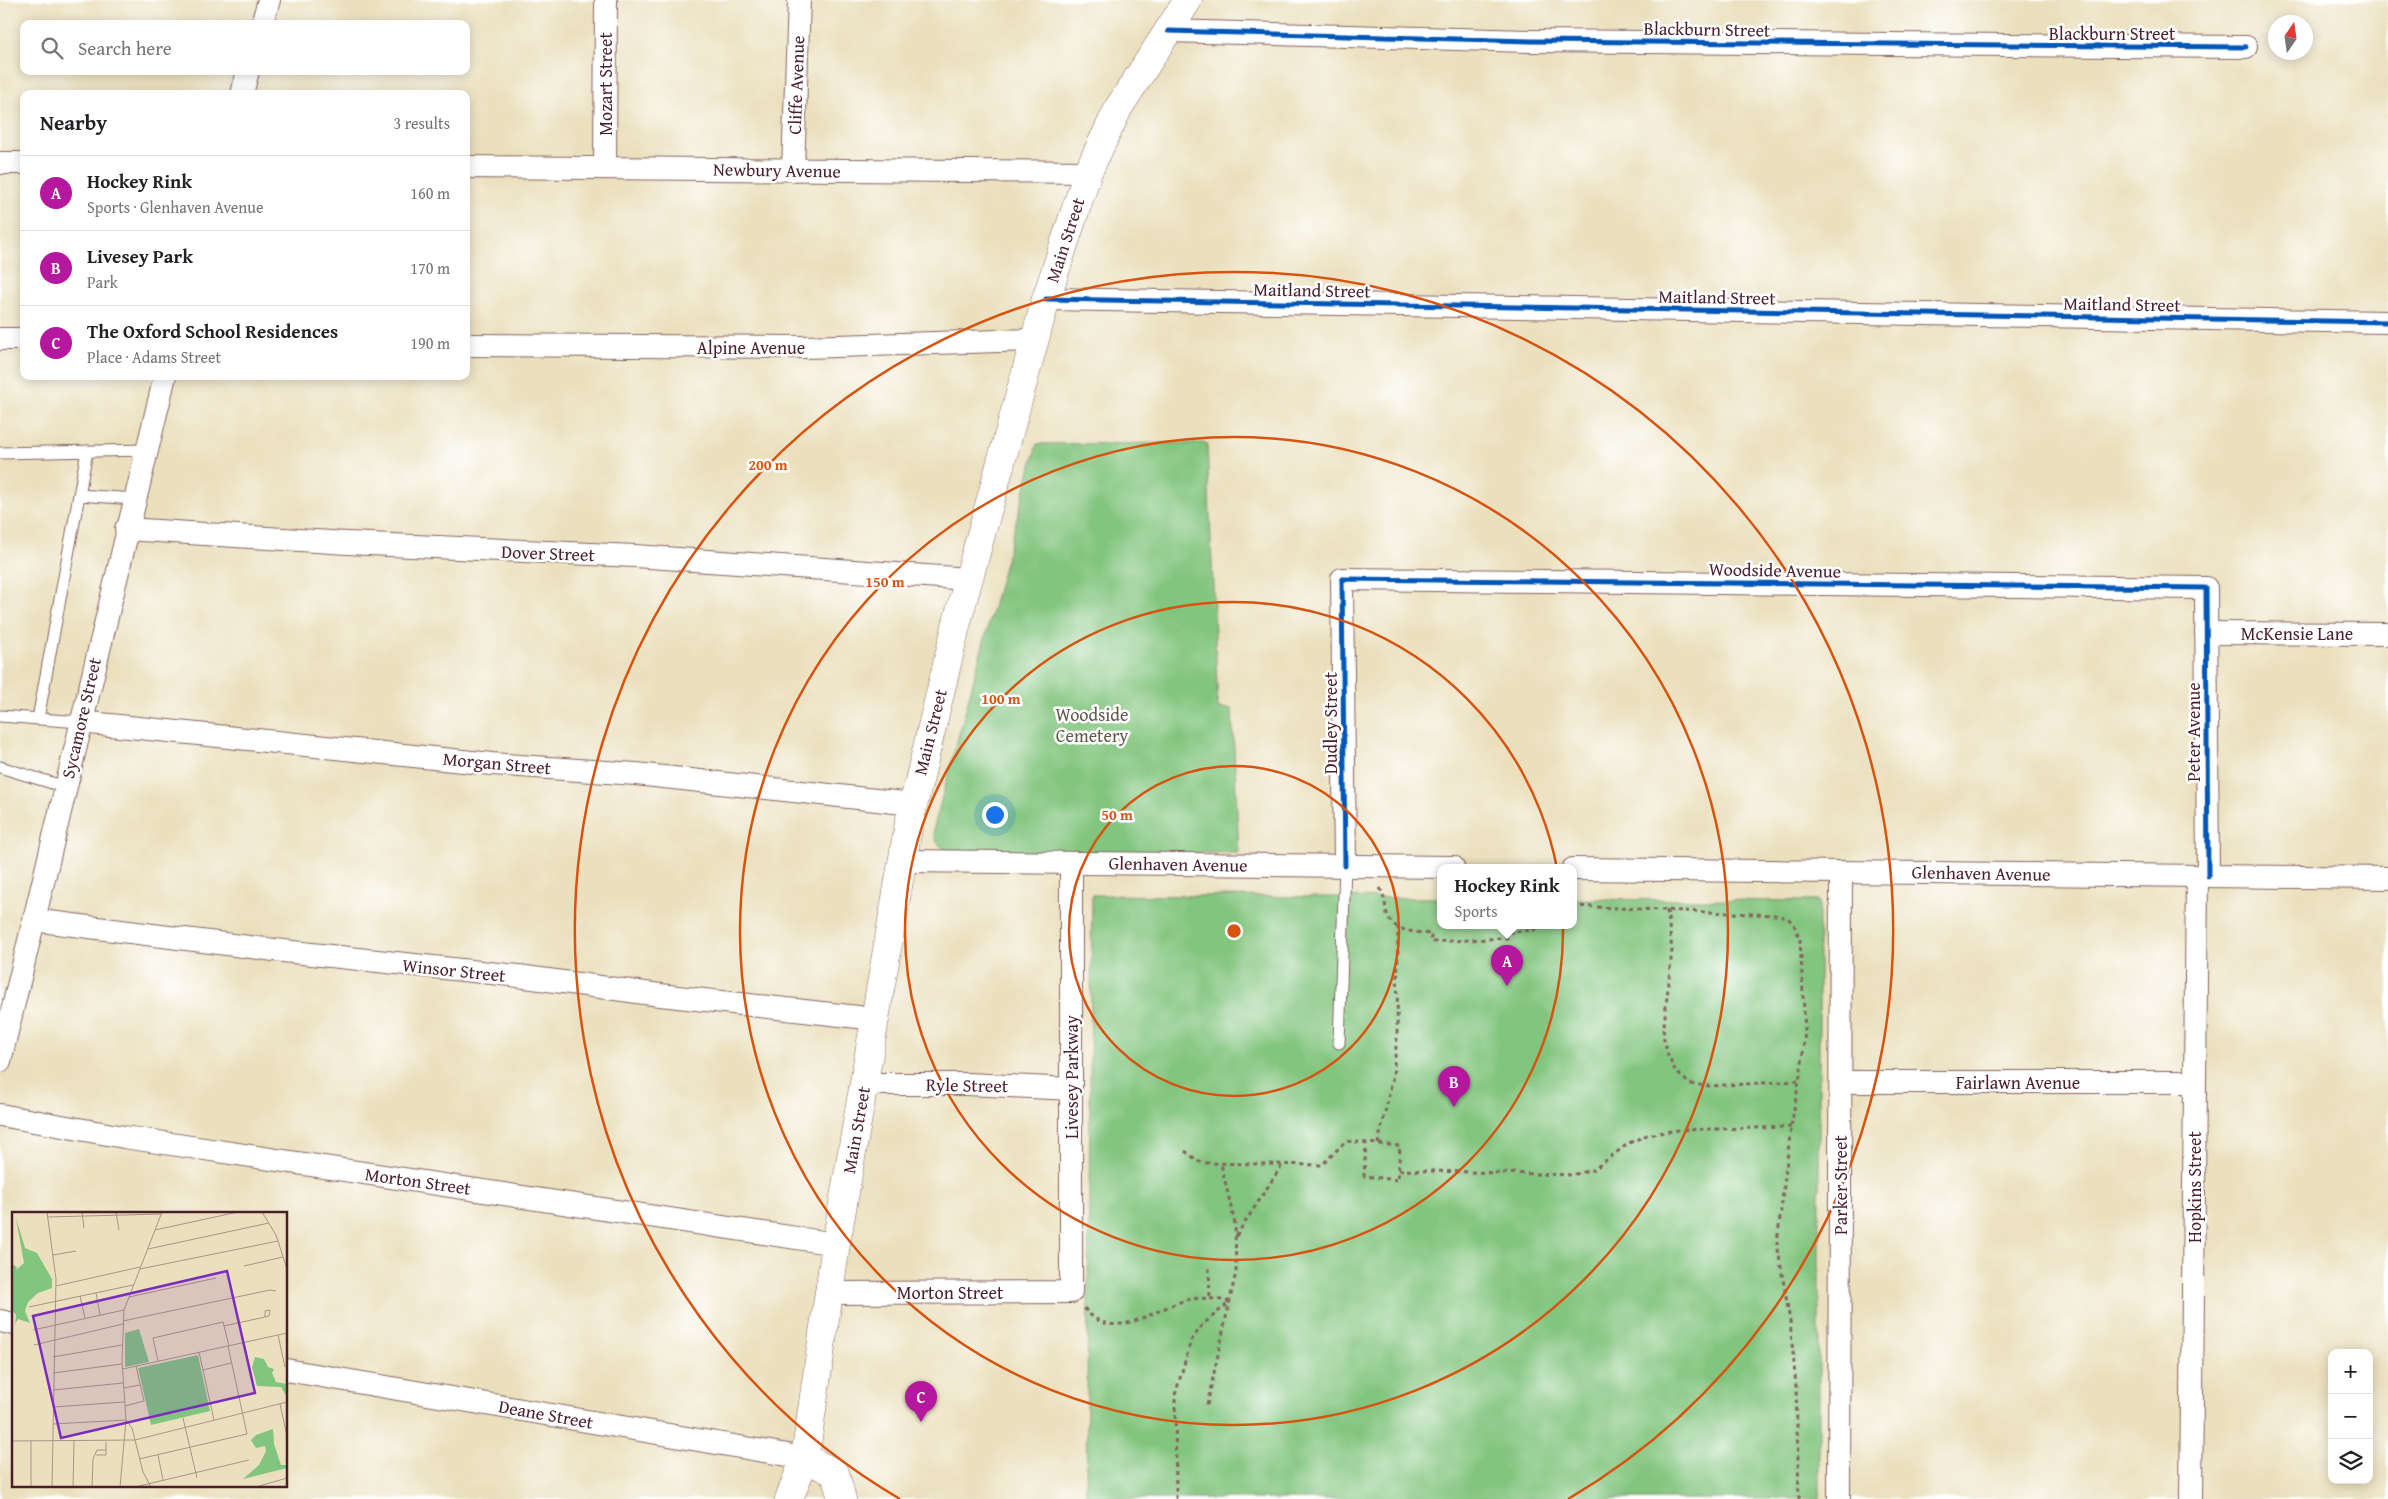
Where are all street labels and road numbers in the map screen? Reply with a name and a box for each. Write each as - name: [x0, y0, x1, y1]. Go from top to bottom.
- street label: Blackburn Street: [1643, 14, 1771, 44]
- street label: Blackburn Street: [2049, 20, 2176, 47]
- street label: Mozart Street: [592, 32, 619, 136]
- street label: Cliffe Avenue: [781, 35, 811, 135]
- street label: Newbury Avenue: [713, 155, 841, 185]
- street label: Main Street: [1039, 193, 1092, 286]
- street label: Maitland Street: [1253, 275, 1372, 305]
- street label: Maitland Street: [1658, 282, 1777, 312]
- street label: Maitland Street: [2063, 289, 2182, 319]
- street label: Alpine Avenue: [697, 334, 805, 361]
- street label: Dover Street: [501, 538, 596, 568]
- street label: Woodside Avenue: [1709, 555, 1841, 585]
- street label: McKensie Lane: [2241, 620, 2353, 647]
- street label: Sycamore Street: [54, 654, 108, 781]
- street label: Dudley Street: [1317, 671, 1344, 774]
- street label: Peter Avenue: [2180, 682, 2207, 782]
- street label: Main Street: [906, 685, 954, 778]
- street label: Morgan Street: [442, 745, 553, 781]
- street label: Glenhaven Avenue: [1108, 849, 1248, 879]
- street label: Glenhaven Avenue: [1911, 858, 2051, 888]
- street label: Winsor Street: [401, 951, 508, 989]
- street label: Livesey Parkway: [1058, 1015, 1085, 1139]
- street label: Fairlawn Avenue: [1956, 1069, 2080, 1096]
- street label: Ryle Street: [926, 1071, 1009, 1099]
- street label: Main Street: [835, 1084, 877, 1176]
- street label: Hopkins Street: [2181, 1130, 2208, 1243]
- street label: Parker Street: [1827, 1134, 1854, 1235]
- street label: Morton Street: [363, 1160, 473, 1202]
- street label: Morton Street: [897, 1279, 1004, 1306]
- street label: Deane Street: [496, 1392, 596, 1436]

